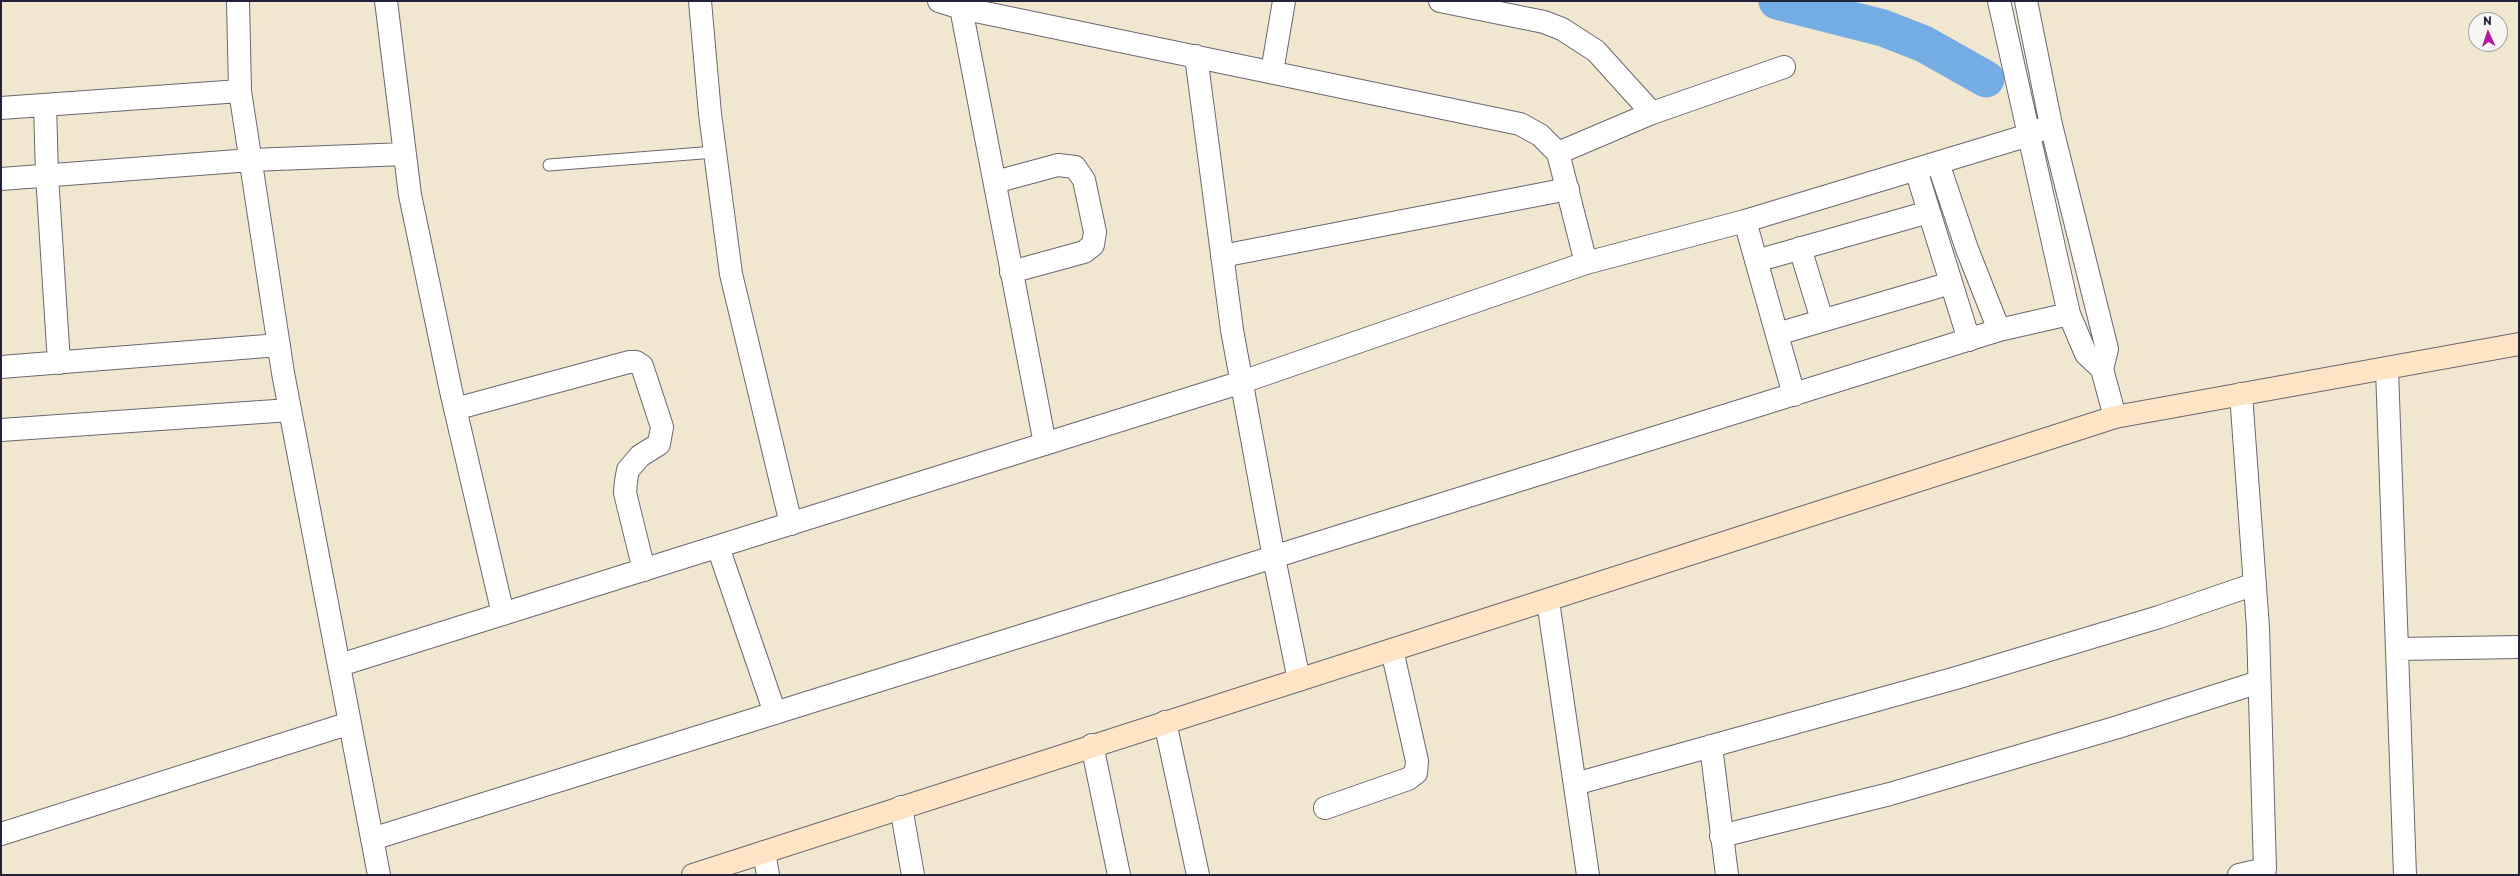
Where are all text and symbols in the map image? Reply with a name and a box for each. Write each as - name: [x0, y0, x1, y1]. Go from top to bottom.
- north arrow: [2468, 12, 2508, 52]
- text: N: [2483, 12, 2492, 29]

